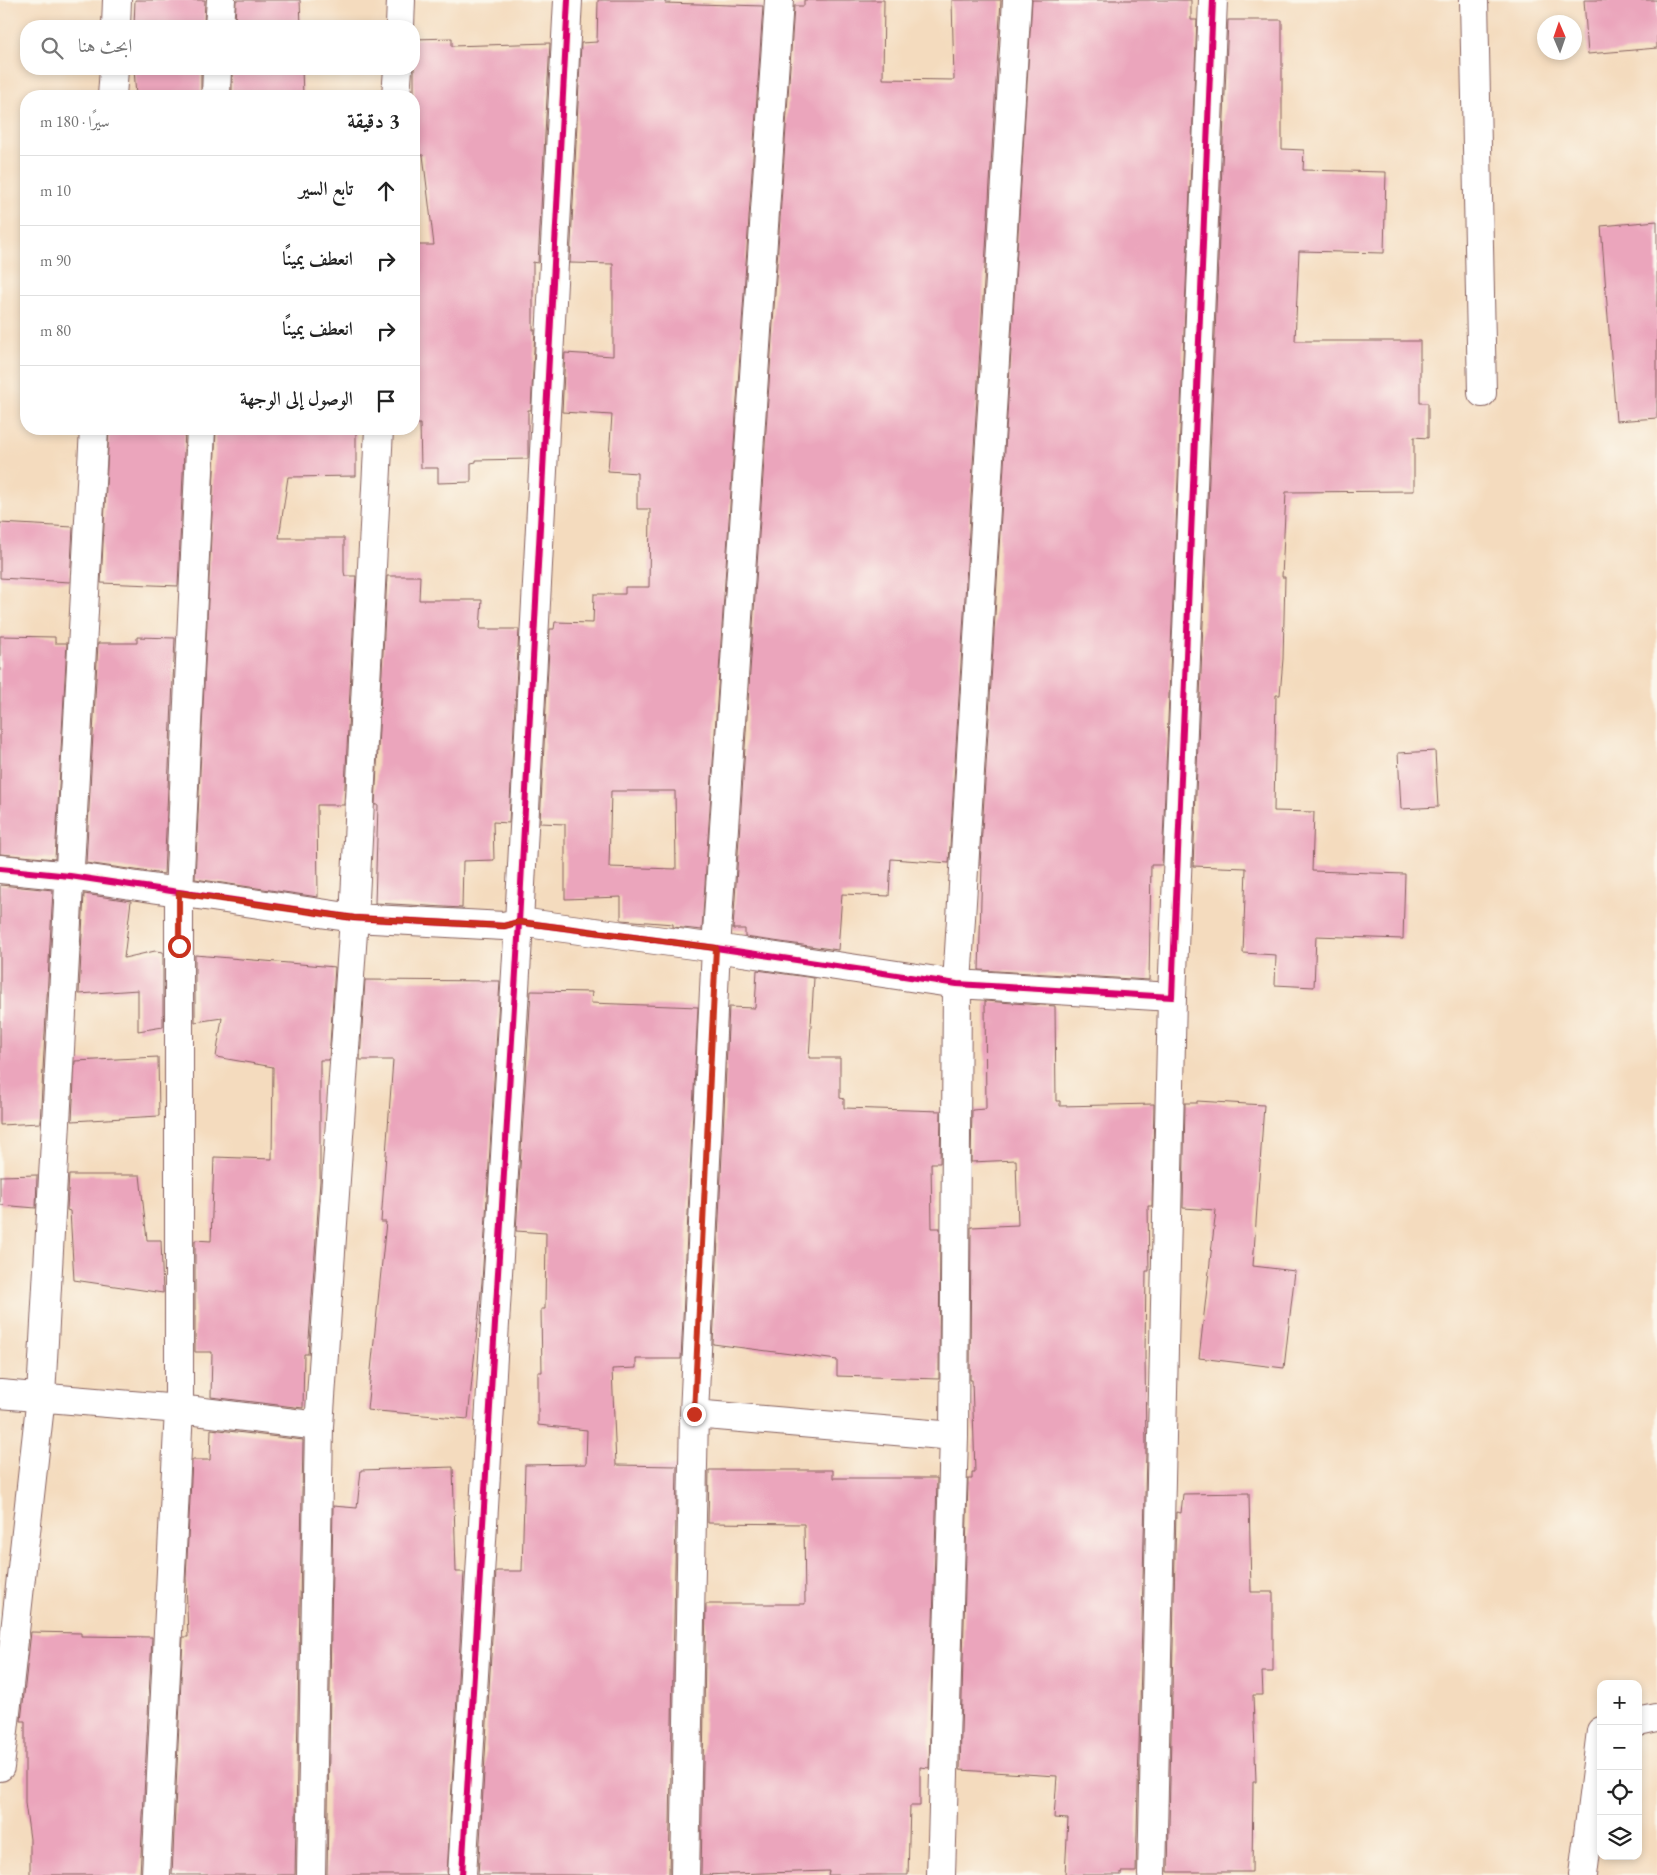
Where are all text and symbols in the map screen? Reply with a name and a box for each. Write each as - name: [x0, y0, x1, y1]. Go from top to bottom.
- north arrow: [1537, 15, 1582, 60]
- search box: [20, 20, 420, 75]
- text: ابحث هنا: [78, 33, 132, 58]
- icon: search: [38, 34, 66, 62]
- text: 3 دقيقة: [347, 107, 400, 134]
- text: سيرًا · 180 m: [40, 111, 110, 132]
- text: تابع السير: [299, 176, 353, 201]
- icon: ahead: [372, 177, 400, 205]
- text: 10 m: [40, 180, 71, 201]
- text: انعطف يمينًا: [282, 246, 353, 271]
- icon: right: [372, 247, 400, 275]
- text: 90 m: [40, 250, 71, 271]
- text: انعطف يمينًا: [282, 316, 353, 341]
- icon: right: [372, 317, 400, 345]
- text: 80 m: [40, 320, 71, 341]
- text: الوصول إلى الوجهة: [240, 386, 353, 411]
- icon: arrive: [372, 387, 400, 415]
- route start: [168, 935, 191, 958]
- route end: [683, 1403, 706, 1426]
- map controls: [1597, 1680, 1642, 1860]
- button: +: [1597, 1680, 1642, 1725]
- button: −: [1597, 1725, 1642, 1770]
- button: locate: [1597, 1770, 1642, 1815]
- button: layers: [1597, 1815, 1642, 1860]

